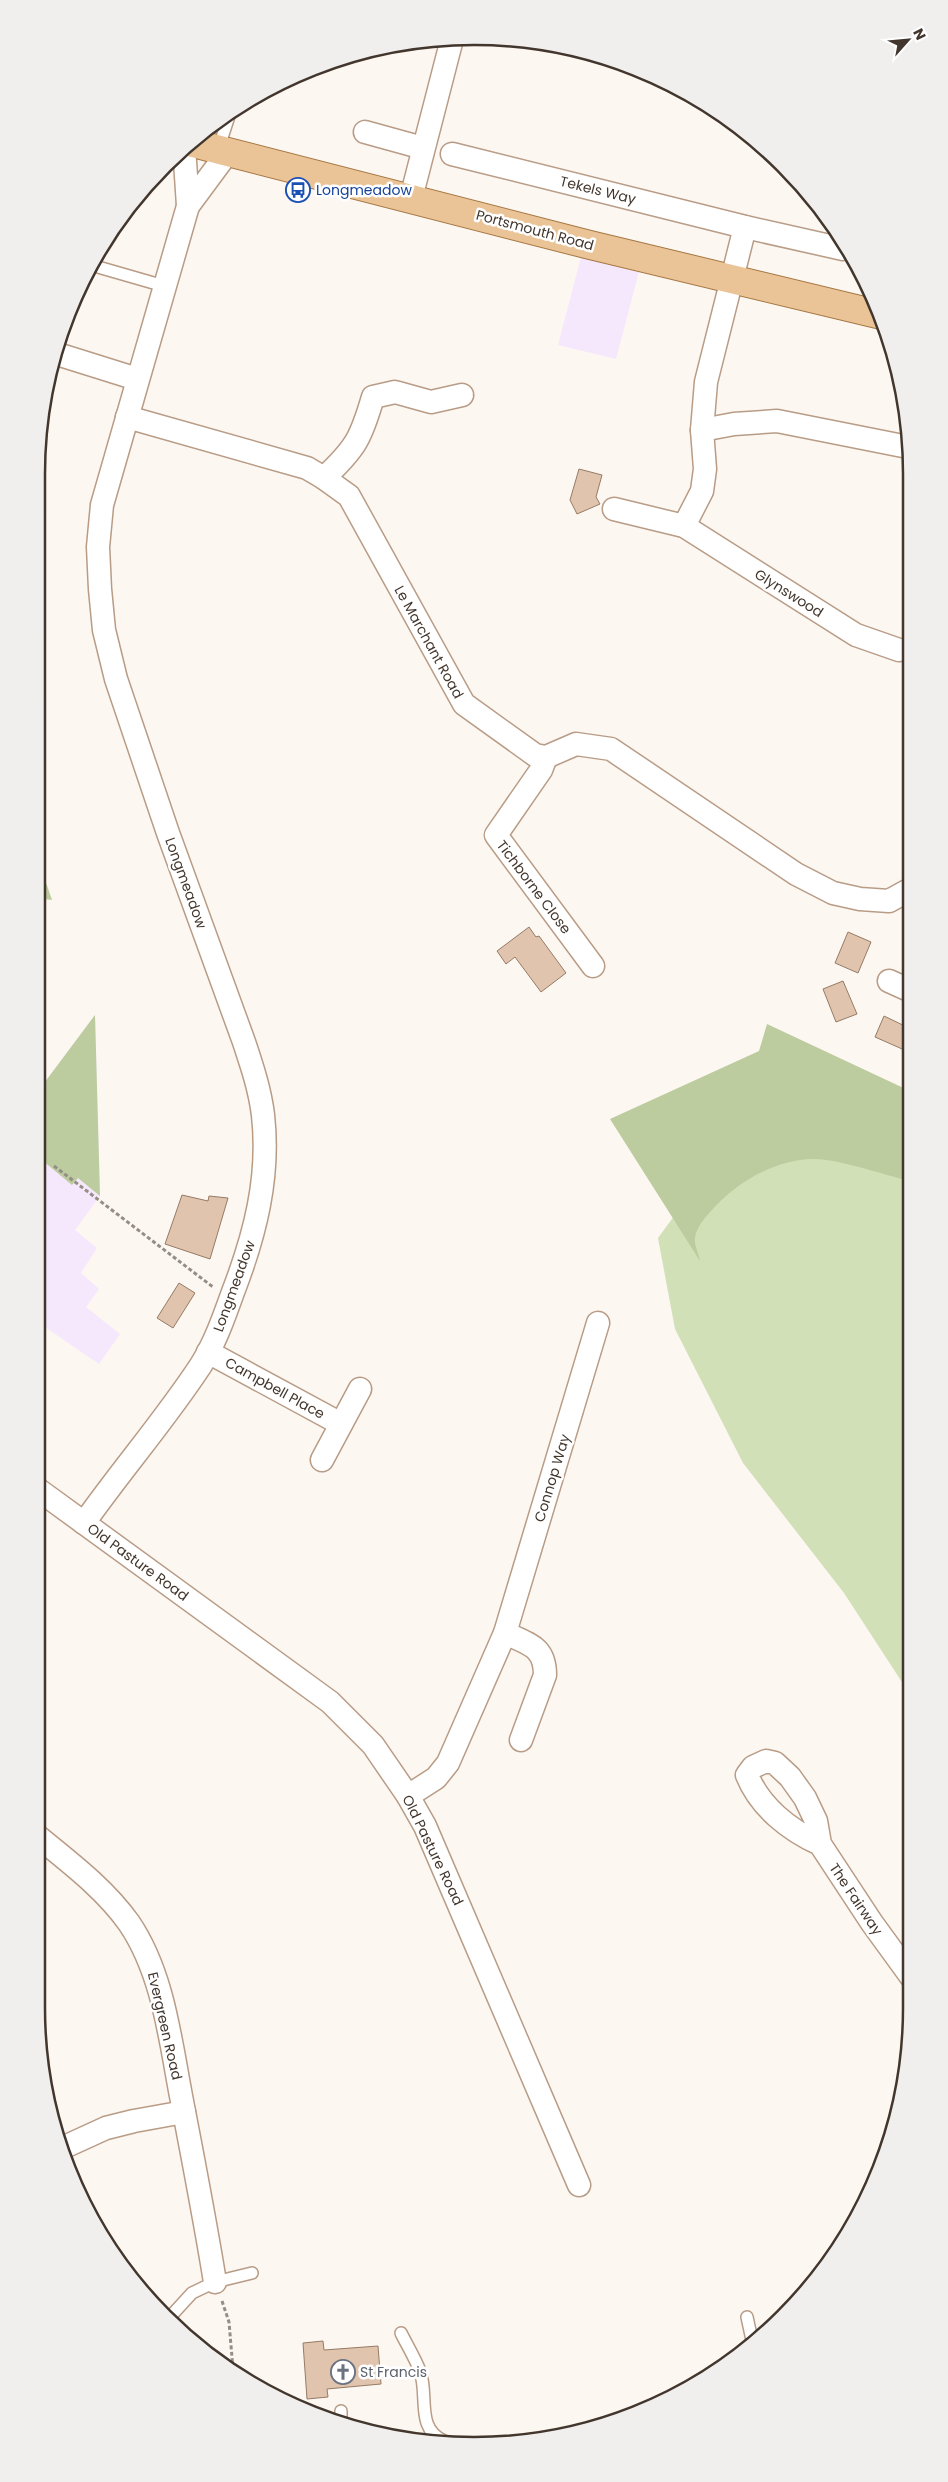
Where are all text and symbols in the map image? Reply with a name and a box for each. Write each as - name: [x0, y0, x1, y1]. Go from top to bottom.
- north arrow: [883, 15, 933, 65]
- text: N: [908, 25, 931, 43]
- street label: Tekels Way: [558, 171, 638, 209]
- bus stop icon: Longmeadow: [285, 177, 311, 203]
- place label: Longmeadow: [316, 180, 412, 200]
- street label: Portsmouth Road: [474, 205, 596, 255]
- street label: Glynswood: [751, 564, 827, 622]
- street label: Le Marchant Road: [390, 582, 468, 702]
- street label: Longmeadow: [160, 835, 212, 932]
- street label: Tichborne Close: [492, 836, 576, 938]
- street label: Longmeadow: [208, 1237, 260, 1334]
- street label: Campbell Place: [222, 1352, 329, 1424]
- street label: Connop Way: [529, 1432, 575, 1524]
- street label: Old Pasture Road: [83, 1518, 193, 1606]
- street label: Old Pasture Road: [398, 1791, 468, 1909]
- street label: The Fairway: [825, 1859, 888, 1939]
- street label: Evergreen Road: [143, 1970, 187, 2082]
- church icon: St Francis: [330, 2359, 356, 2385]
- place label: St Francis: [360, 2362, 427, 2382]

